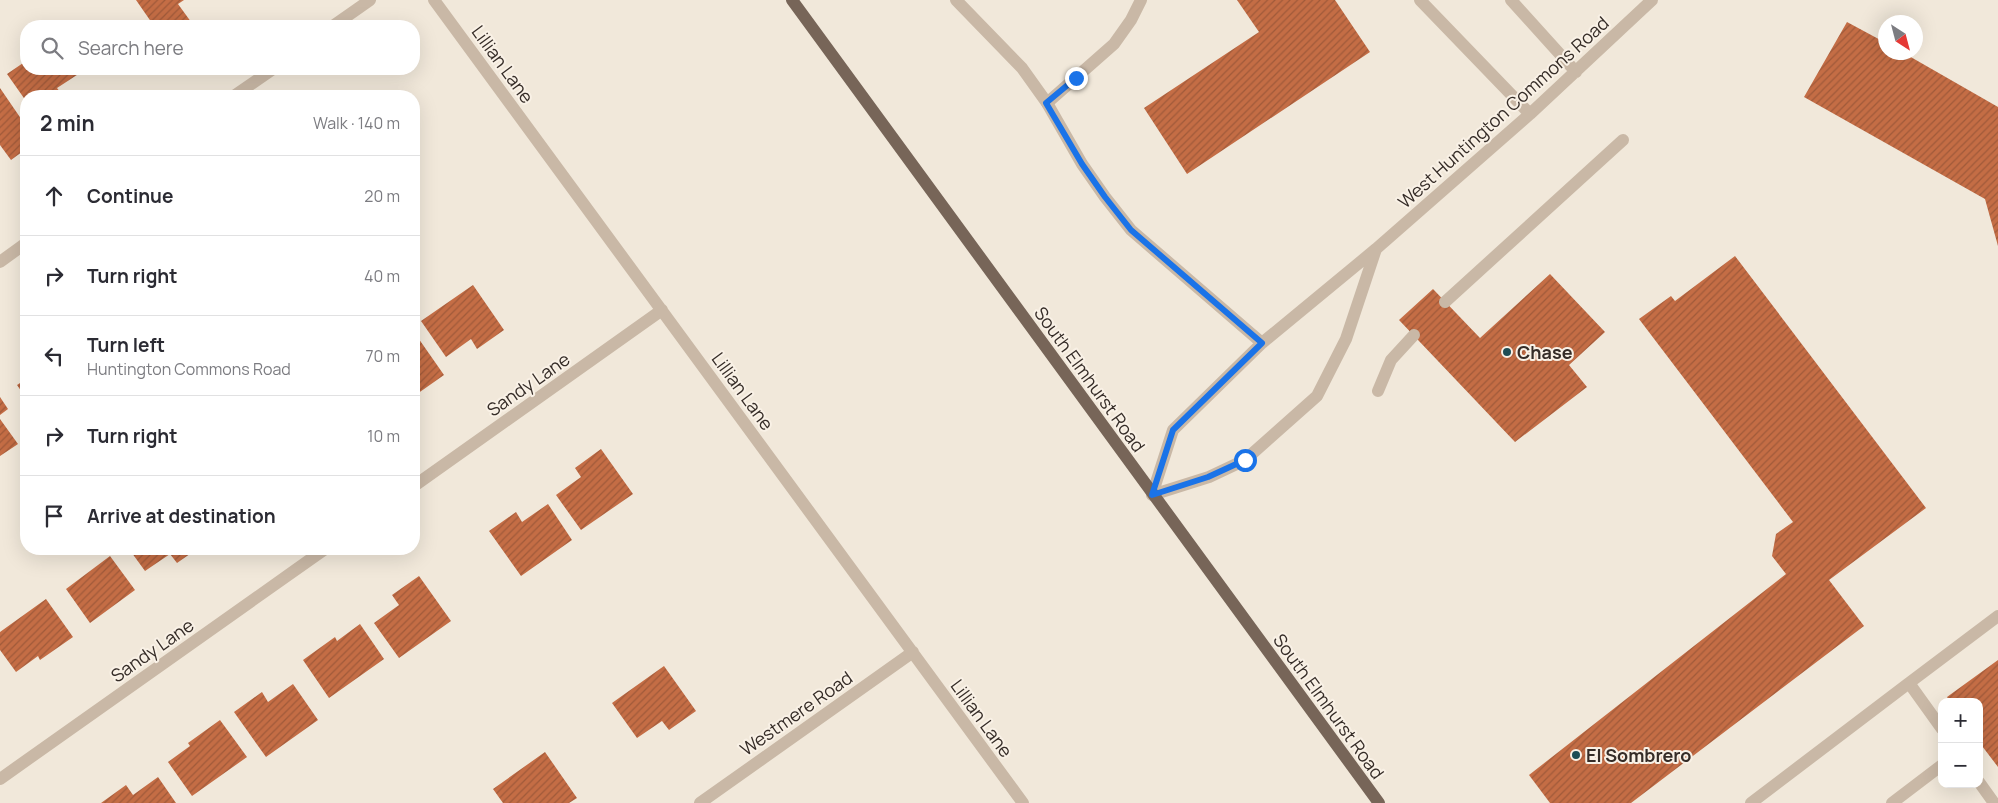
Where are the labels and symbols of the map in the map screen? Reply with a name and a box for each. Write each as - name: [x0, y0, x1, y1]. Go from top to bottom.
- street label: West Huntington Commons Road: [1392, 11, 1614, 213]
- north arrow: [1878, 15, 1923, 60]
- street label: Lillian Lane: [467, 20, 539, 108]
- route end: [1065, 67, 1088, 90]
- street label: South Elmhurst Road: [1029, 302, 1151, 456]
- place label: Chase: [1517, 340, 1573, 364]
- marker: Chase: [1501, 346, 1513, 358]
- street label: Sandy Lane: [482, 347, 574, 421]
- street label: Lillian Lane: [707, 347, 779, 435]
- route start: [1234, 449, 1257, 472]
- street label: Sandy Lane: [106, 613, 198, 687]
- street label: South Elmhurst Road: [1268, 629, 1390, 783]
- street label: Westmere Road: [735, 665, 857, 761]
- street label: Lillian Lane: [946, 674, 1018, 762]
- place label: El Sombrero: [1586, 743, 1691, 767]
- marker: El Sombrero: [1570, 749, 1582, 761]

